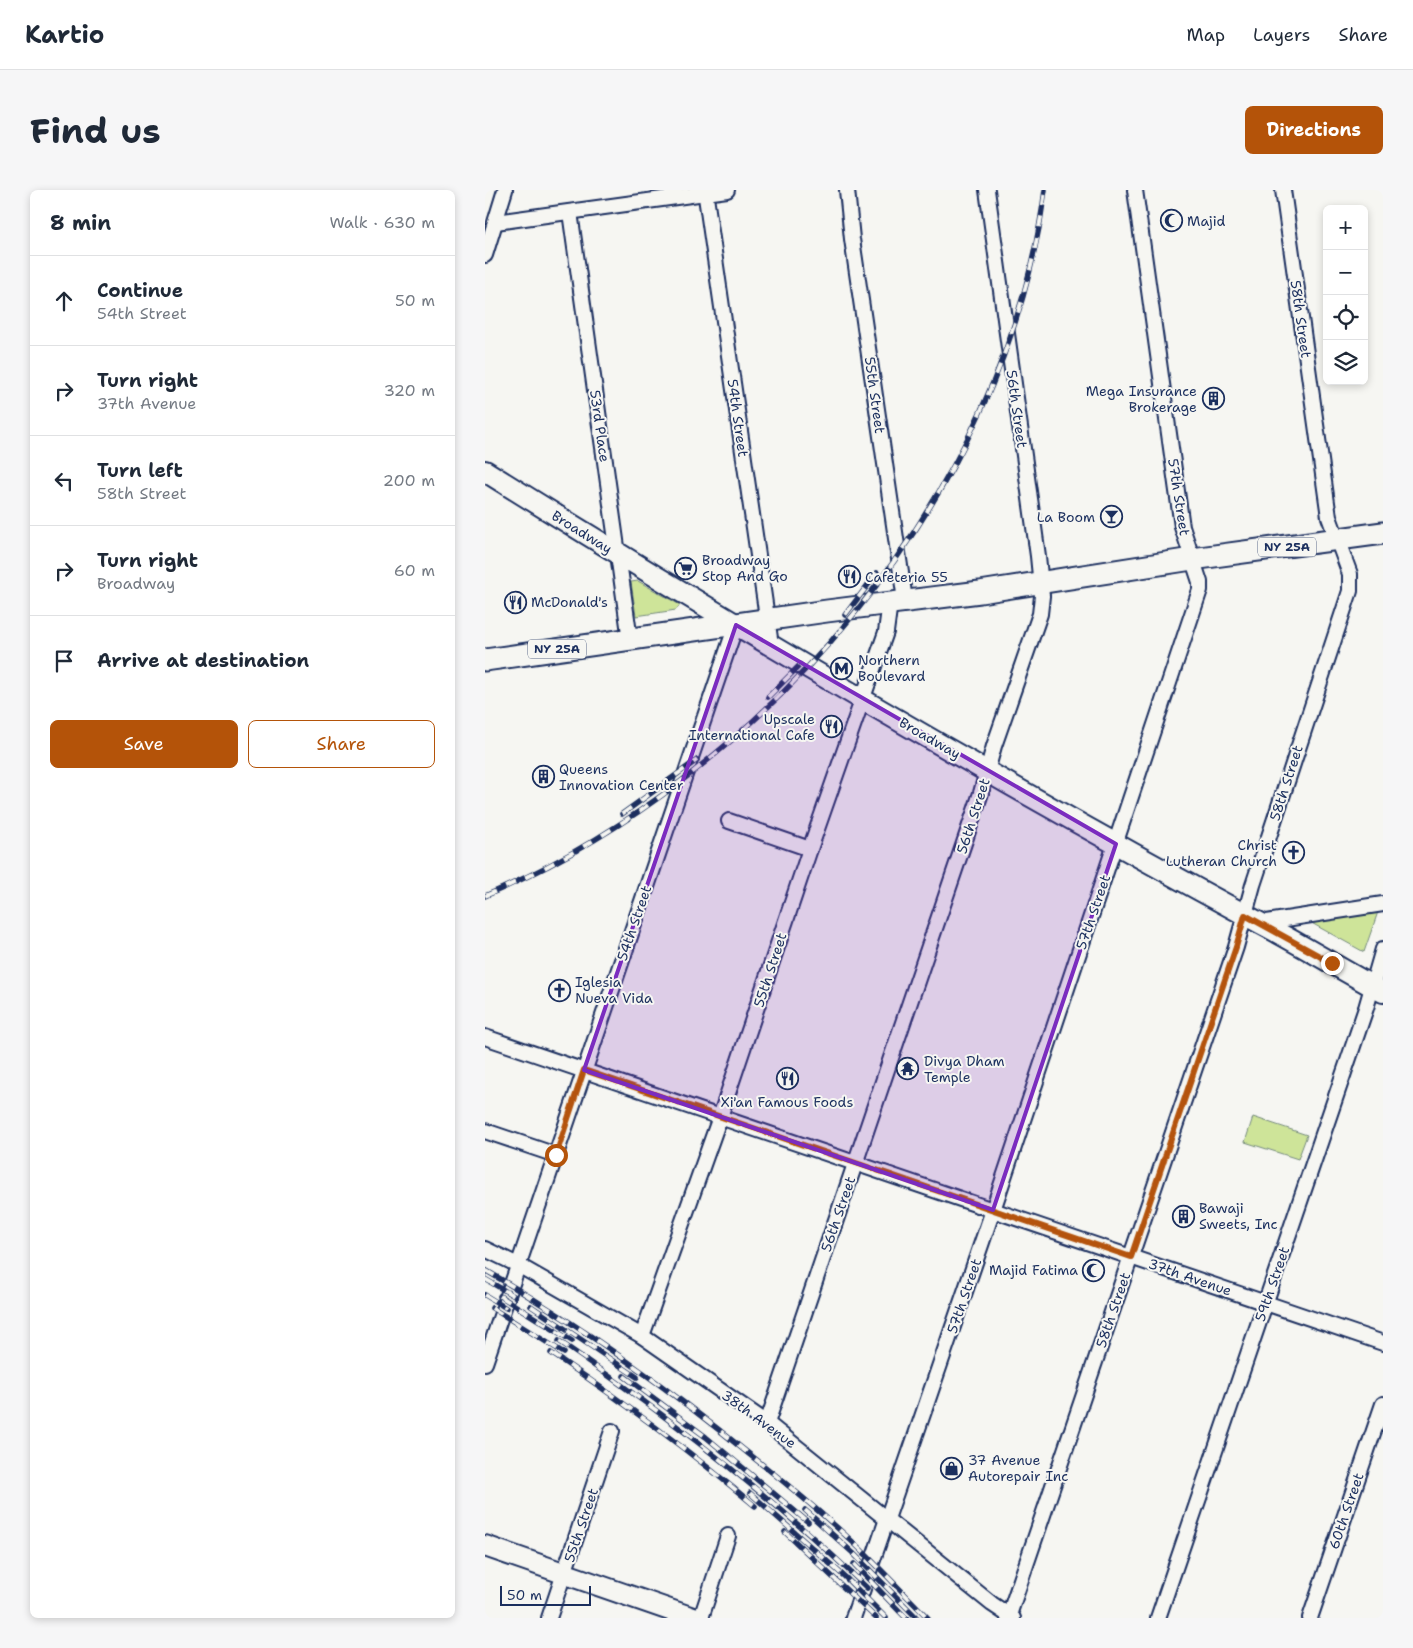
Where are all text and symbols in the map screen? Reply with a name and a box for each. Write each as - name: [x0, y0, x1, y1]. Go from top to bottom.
- text: Kartio: [25, 19, 104, 51]
- text: Map: [1187, 23, 1225, 47]
- text: Layers: [1253, 23, 1310, 47]
- text: Share: [1338, 23, 1388, 47]
- button: Directions: [1245, 106, 1383, 154]
- text: Find us: [30, 107, 161, 154]
- map controls: [1323, 205, 1368, 385]
- button: +: [1323, 205, 1368, 250]
- text: 8 min: [50, 209, 111, 237]
- mosque icon: Majid: [1159, 209, 1183, 233]
- text: Walk · 630 m: [329, 212, 435, 233]
- place label: Majid: [1187, 212, 1225, 230]
- button: −: [1323, 250, 1368, 295]
- text: Continue: [97, 278, 183, 303]
- street label: 58th Street: [1287, 279, 1315, 359]
- icon: ahead: [50, 287, 78, 315]
- text: 50 m: [395, 290, 435, 311]
- button: locate: [1323, 295, 1368, 340]
- text: 54th Street: [97, 303, 187, 324]
- button: layers: [1323, 340, 1368, 385]
- street label: 55th Street: [861, 355, 889, 435]
- text: Turn right: [97, 368, 198, 393]
- street label: 56th Street: [1003, 369, 1031, 449]
- icon: right: [50, 377, 78, 405]
- street label: 54th Street: [724, 378, 752, 458]
- text: 320 m: [384, 380, 435, 401]
- place label: Mega Insurance Brokerage: [1086, 382, 1197, 416]
- building icon: Mega Insurance Brokerage: [1201, 387, 1225, 411]
- street label: 53rd Place: [586, 389, 614, 463]
- text: 37th Avenue: [97, 393, 196, 414]
- street label: 57th Street: [1164, 457, 1194, 537]
- text: Turn left: [97, 458, 183, 483]
- icon: left: [50, 467, 78, 495]
- text: 200 m: [383, 470, 435, 491]
- text: 58th Street: [97, 483, 187, 504]
- bar icon: La Boom: [1099, 505, 1123, 529]
- street label: Broadway: [548, 506, 616, 558]
- place label: La Boom: [1037, 508, 1095, 526]
- road number: NY 25A: [1258, 538, 1316, 557]
- text: Turn right: [97, 548, 198, 573]
- place label: Broadway Stop And Go: [702, 551, 788, 585]
- supermarket icon: Broadway Stop And Go: [674, 556, 698, 580]
- icon: right: [50, 557, 78, 585]
- text: 60 m: [394, 560, 435, 581]
- restaurant icon: Cafeteria 55: [837, 565, 861, 589]
- place label: Cafeteria 55: [865, 568, 948, 586]
- text: Broadway: [97, 573, 175, 594]
- restaurant icon: McDonald's: [503, 590, 527, 614]
- place label: McDonald's: [531, 593, 608, 611]
- road number: NY 25A: [528, 639, 586, 658]
- icon: arrive: [50, 647, 78, 675]
- text: Arrive at destination: [97, 648, 309, 673]
- place label: Northern Boulevard: [858, 651, 925, 685]
- metro station icon: Northern Boulevard: [830, 656, 854, 680]
- place label: Upscale International Cafe: [689, 710, 815, 744]
- street label: Broadway: [896, 713, 964, 763]
- restaurant icon: Upscale International Cafe: [819, 715, 843, 739]
- button: Save: [50, 720, 238, 768]
- button: Share: [248, 720, 435, 768]
- street label: 58th Street: [1265, 743, 1307, 823]
- place label: Queens Innovation Center: [559, 760, 684, 794]
- building icon: Queens Innovation Center: [531, 765, 555, 789]
- street label: 56th Street: [952, 776, 994, 856]
- place label: Christ Lutheran Church: [1166, 836, 1277, 870]
- church icon: Christ Lutheran Church: [1281, 841, 1305, 865]
- street label: 57th Street: [1072, 872, 1114, 952]
- street label: 54th Street: [613, 883, 655, 963]
- street label: 55th Street: [749, 930, 791, 1010]
- route end: [1321, 952, 1344, 975]
- place label: Iglesia Nueva Vida: [575, 973, 653, 1007]
- church icon: Iglesia Nueva Vida: [547, 978, 571, 1002]
- place label: Divya Dham Temple: [924, 1052, 1005, 1086]
- temple icon: Divya Dham Temple: [896, 1057, 920, 1081]
- restaurant icon: Xi'an Famous Foods: [775, 1067, 799, 1091]
- place label: Xi'an Famous Foods: [721, 1093, 853, 1111]
- route start: [545, 1144, 568, 1167]
- street label: 56th Street: [817, 1174, 859, 1254]
- place label: Bawaji Sweets, Inc: [1199, 1199, 1278, 1233]
- building icon: Bawaji Sweets, Inc: [1171, 1204, 1195, 1228]
- street label: 59th Street: [1251, 1244, 1293, 1324]
- street label: 37th Avenue: [1146, 1254, 1234, 1300]
- street label: 57th Street: [943, 1256, 985, 1336]
- mosque icon: Majid Fatima: [1082, 1258, 1106, 1282]
- place label: Majid Fatima: [989, 1261, 1078, 1279]
- street label: 58th Street: [1092, 1270, 1134, 1350]
- street label: 38th Avenue: [718, 1386, 800, 1452]
- place label: 37 Avenue Autorepair Inc: [968, 1451, 1068, 1485]
- shop icon: 37 Avenue Autorepair Inc: [940, 1456, 964, 1480]
- street label: 60th Street: [1324, 1470, 1368, 1552]
- street label: 55th Street: [560, 1486, 602, 1564]
- scale bar: [500, 1583, 591, 1606]
- text: 50 m: [507, 1586, 542, 1604]

